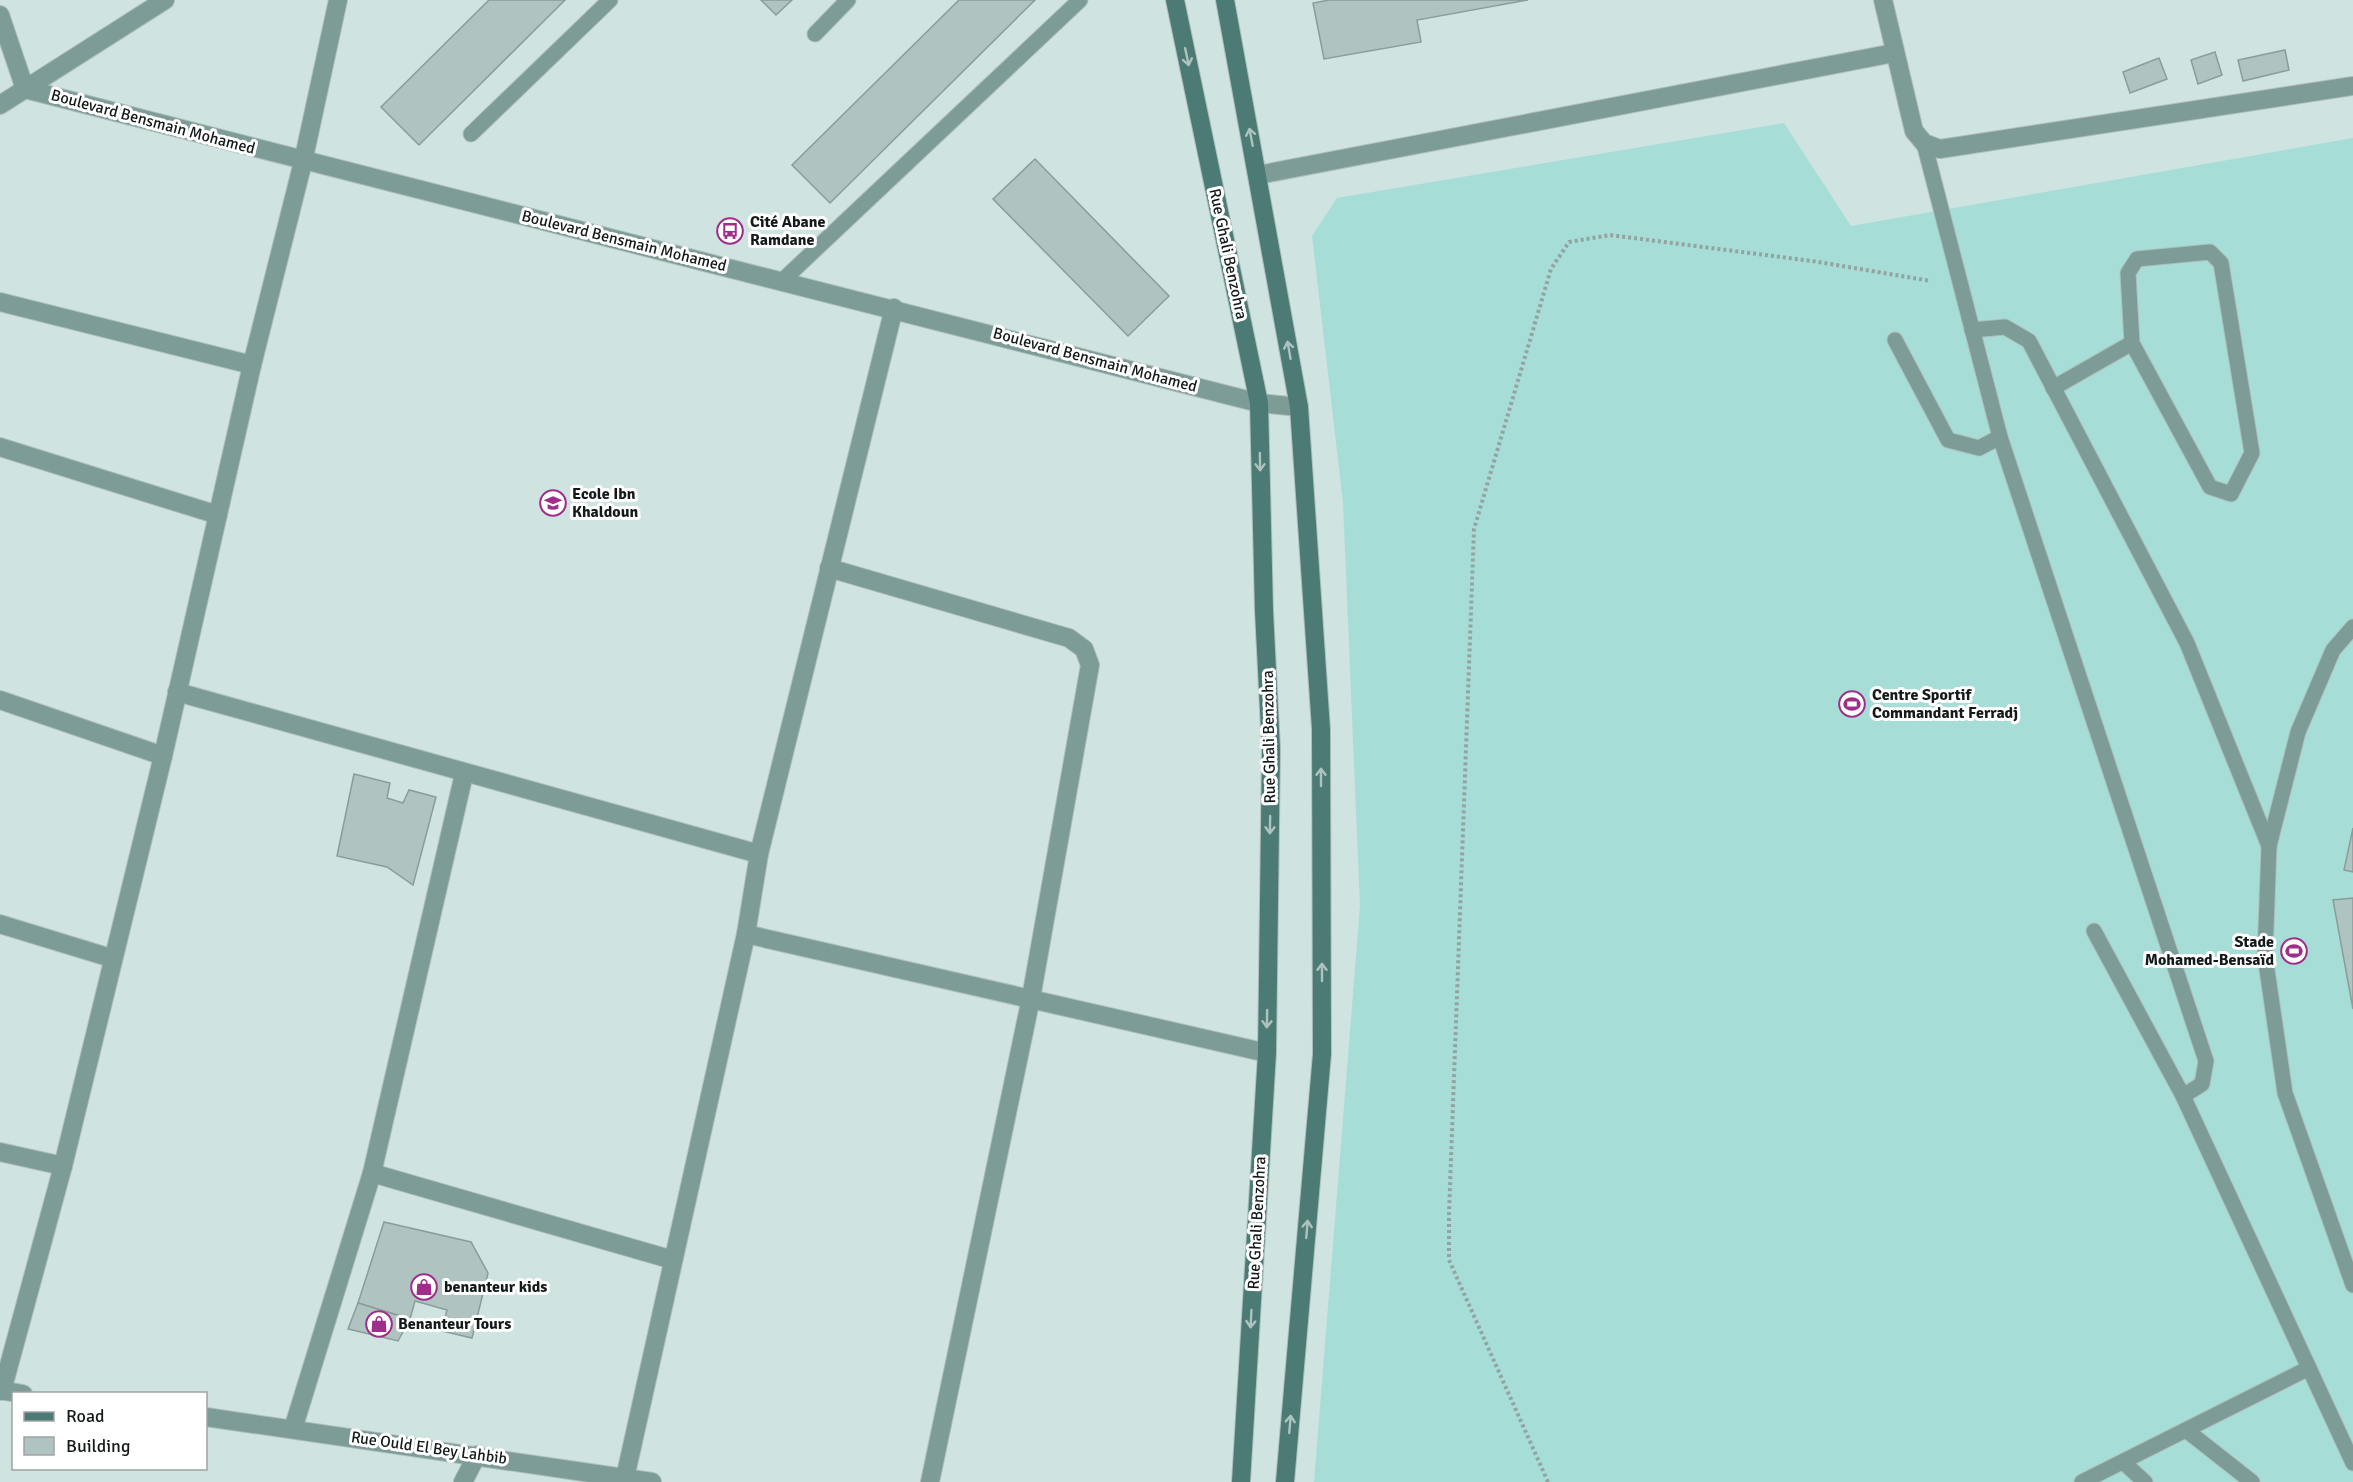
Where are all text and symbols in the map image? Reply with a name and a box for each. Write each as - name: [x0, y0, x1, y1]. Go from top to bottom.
- one-way arrow: [1182, 47, 1193, 67]
- street label: Boulevard Bensmain Mohamed: [49, 85, 257, 159]
- one-way arrow: [1245, 128, 1256, 147]
- street label: Rue Ghali Benzohra: [1204, 187, 1252, 321]
- street label: Boulevard Bensmain Mohamed: [519, 206, 729, 276]
- place label: Cité Abane Ramdane: [750, 212, 825, 250]
- bus stop icon: Cité Abane Ramdane: [715, 216, 745, 246]
- street label: Boulevard Bensmain Mohamed: [991, 323, 1199, 397]
- one-way arrow: [1283, 340, 1294, 360]
- one-way arrow: [1255, 451, 1266, 471]
- place label: Ecole Ibn Khaldoun: [572, 484, 638, 522]
- school or university icon: Ecole Ibn Khaldoun: [538, 488, 568, 518]
- street label: Rue Ghali Benzohra: [1258, 670, 1280, 804]
- place label: Centre Sportif Commandant Ferradj: [1872, 685, 2018, 723]
- sports icon: Centre Sportif Commandant Ferradj: [1837, 689, 1867, 719]
- one-way arrow: [1315, 768, 1327, 788]
- one-way arrow: [1264, 814, 1276, 834]
- place label: Stade Mohamed-Bensaïd: [2145, 932, 2274, 970]
- sports icon: Stade Mohamed-Bensaïd: [2279, 936, 2309, 966]
- one-way arrow: [1316, 963, 1328, 983]
- one-way arrow: [1261, 1009, 1273, 1029]
- street label: Rue Ghali Benzohra: [1244, 1156, 1270, 1290]
- one-way arrow: [1302, 1220, 1313, 1240]
- shop icon: benanteur kids: [409, 1272, 439, 1302]
- place label: benanteur kids: [444, 1277, 547, 1297]
- shop icon: Benanteur Tours: [364, 1309, 394, 1339]
- one-way arrow: [1245, 1309, 1256, 1328]
- place label: Benanteur Tours: [398, 1314, 511, 1334]
- legend: [12, 1392, 207, 1470]
- text: Road: [66, 1405, 105, 1427]
- one-way arrow: [1285, 1414, 1296, 1434]
- street label: Rue Ould El Bey Lahbib: [350, 1427, 508, 1469]
- text: Building: [66, 1435, 130, 1457]

